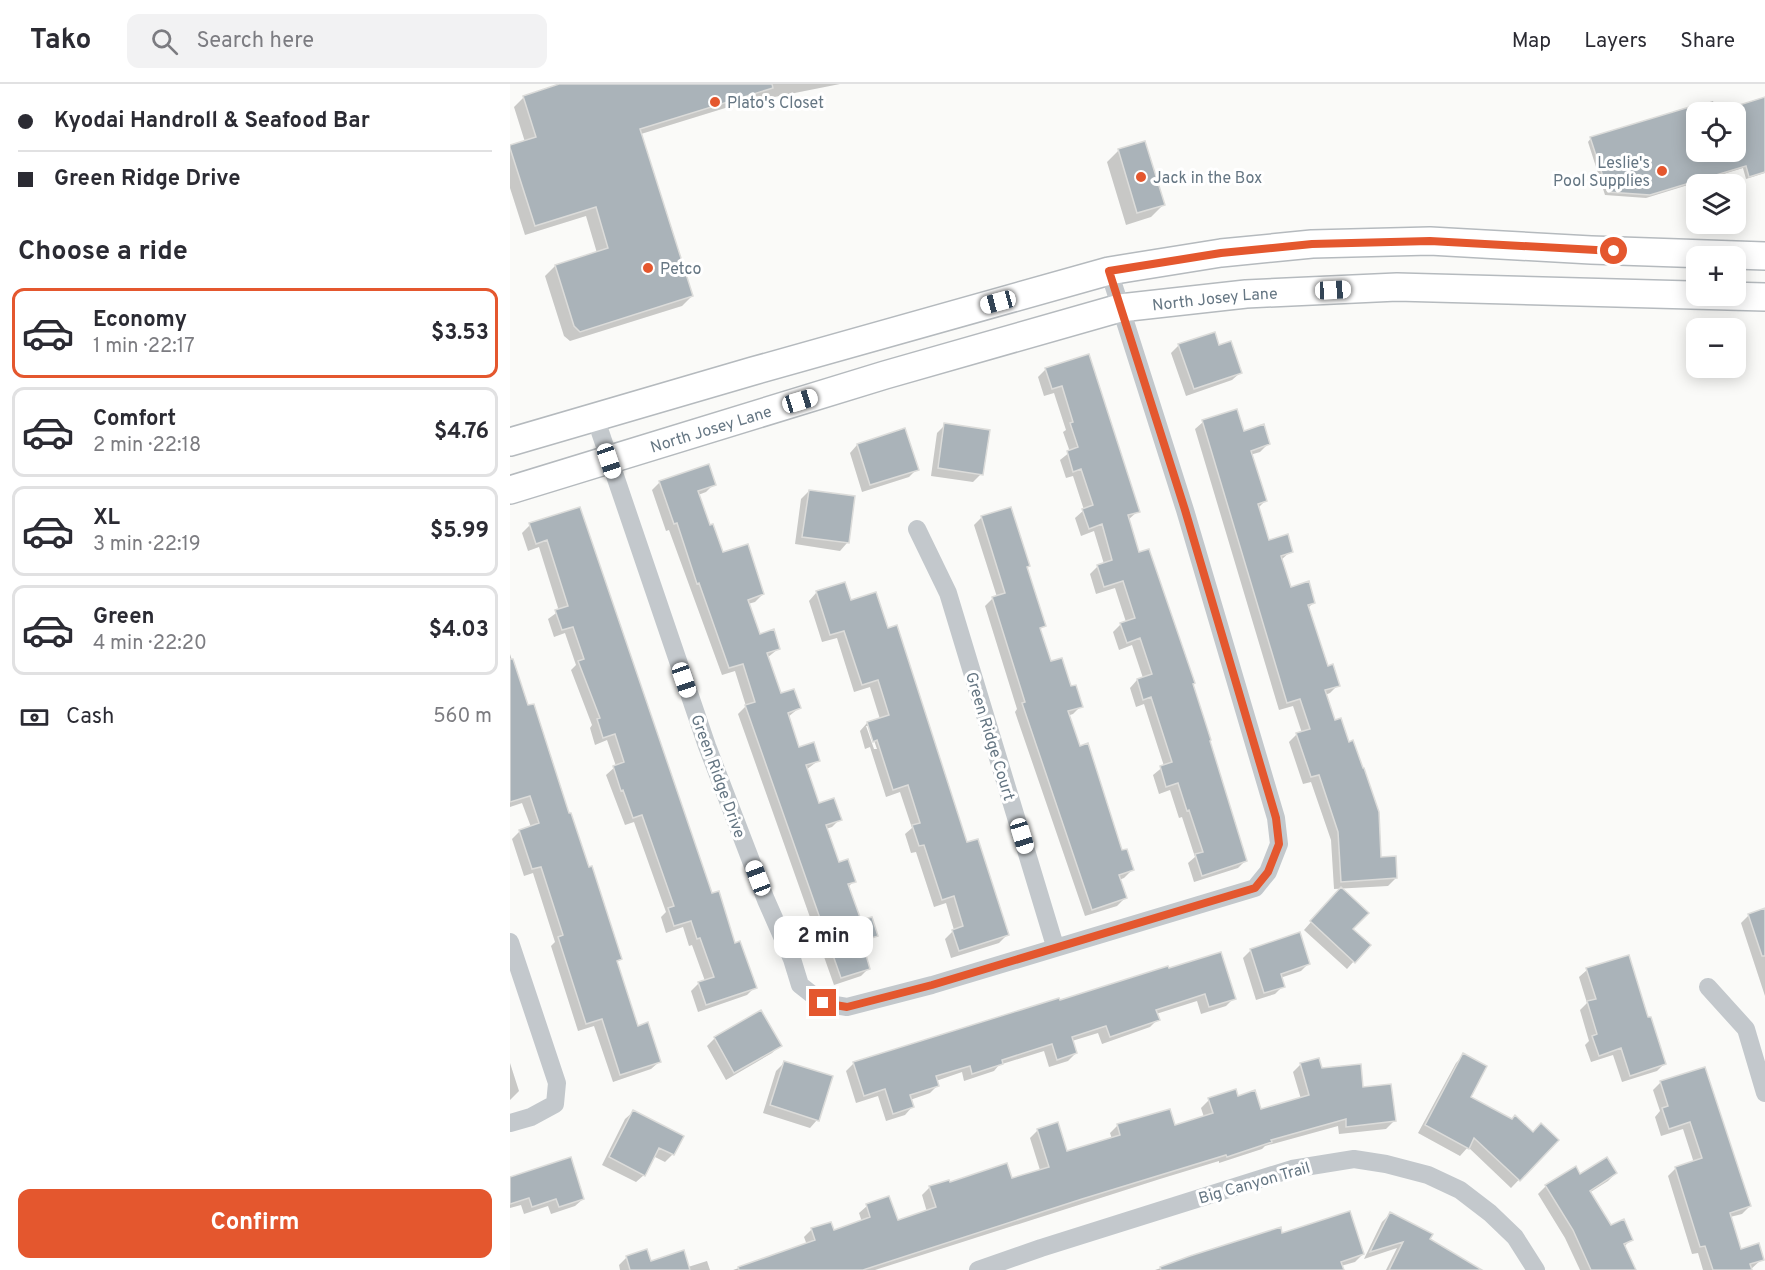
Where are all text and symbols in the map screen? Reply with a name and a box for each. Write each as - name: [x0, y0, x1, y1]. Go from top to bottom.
- search box: [127, 14, 547, 68]
- text: Tako: [30, 23, 91, 59]
- icon: search: [148, 25, 181, 58]
- text: Search here: [196, 28, 314, 55]
- text: Map: [1512, 28, 1551, 55]
- text: Layers: [1584, 28, 1647, 55]
- text: Share: [1680, 28, 1735, 55]
- place label: Plato's Closet: [727, 94, 824, 114]
- marker: Plato's Closet: [708, 95, 722, 109]
- map controls: [1686, 102, 1746, 378]
- button: locate: [1686, 102, 1746, 162]
- text: Kyodai Handroll & Seafood Bar: [54, 108, 370, 135]
- place label: Leslie's Pool Supplies: [1553, 154, 1650, 192]
- marker: Leslie's Pool Supplies: [1655, 164, 1669, 178]
- text: Green Ridge Drive: [54, 166, 241, 193]
- place label: Jack in the Box: [1153, 169, 1262, 189]
- marker: Jack in the Box: [1134, 170, 1148, 184]
- button: layers: [1686, 174, 1746, 234]
- text: Choose a ride: [18, 235, 188, 269]
- route start: [1600, 237, 1627, 264]
- button: +: [1686, 246, 1746, 306]
- place label: Petco: [660, 260, 702, 280]
- marker: Petco: [641, 261, 655, 275]
- car: [1315, 280, 1351, 300]
- street label: North Josey Lane: [1151, 285, 1278, 316]
- car: [978, 289, 1018, 315]
- icon: car: [21, 306, 75, 360]
- text: Economy: [93, 307, 187, 334]
- button: −: [1686, 318, 1746, 378]
- text: $3.53: [431, 320, 489, 347]
- text: 1 min · 22:17: [93, 334, 195, 360]
- car: [780, 387, 820, 415]
- street label: North Josey Lane: [648, 402, 775, 458]
- icon: car: [21, 405, 75, 459]
- text: Comfort: [93, 406, 176, 433]
- text: $4.76: [434, 419, 489, 446]
- text: 2 min · 22:18: [93, 433, 201, 459]
- car: [595, 441, 623, 481]
- icon: car: [21, 504, 75, 558]
- text: XL: [93, 505, 120, 532]
- text: $5.99: [430, 518, 489, 545]
- text: 3 min · 22:19: [93, 532, 201, 558]
- icon: car: [21, 603, 75, 657]
- text: Green: [93, 604, 155, 631]
- text: $4.03: [429, 617, 489, 644]
- text: 4 min · 22:20: [93, 631, 207, 657]
- car: [670, 660, 698, 700]
- street label: Green Ridge Court: [960, 670, 1018, 803]
- icon: cash: [18, 701, 51, 734]
- text: Cash: [66, 704, 115, 731]
- text: 560 m: [433, 704, 492, 730]
- street label: Green Ridge Drive: [685, 712, 749, 841]
- car: [1008, 816, 1036, 856]
- car: [743, 858, 773, 898]
- callout: 2 min: [774, 916, 872, 958]
- text: 2 min: [797, 924, 850, 950]
- route end: [809, 989, 836, 1016]
- street label: Big Canyon Trail: [1196, 1158, 1313, 1209]
- button: Confirm: [18, 1189, 492, 1258]

